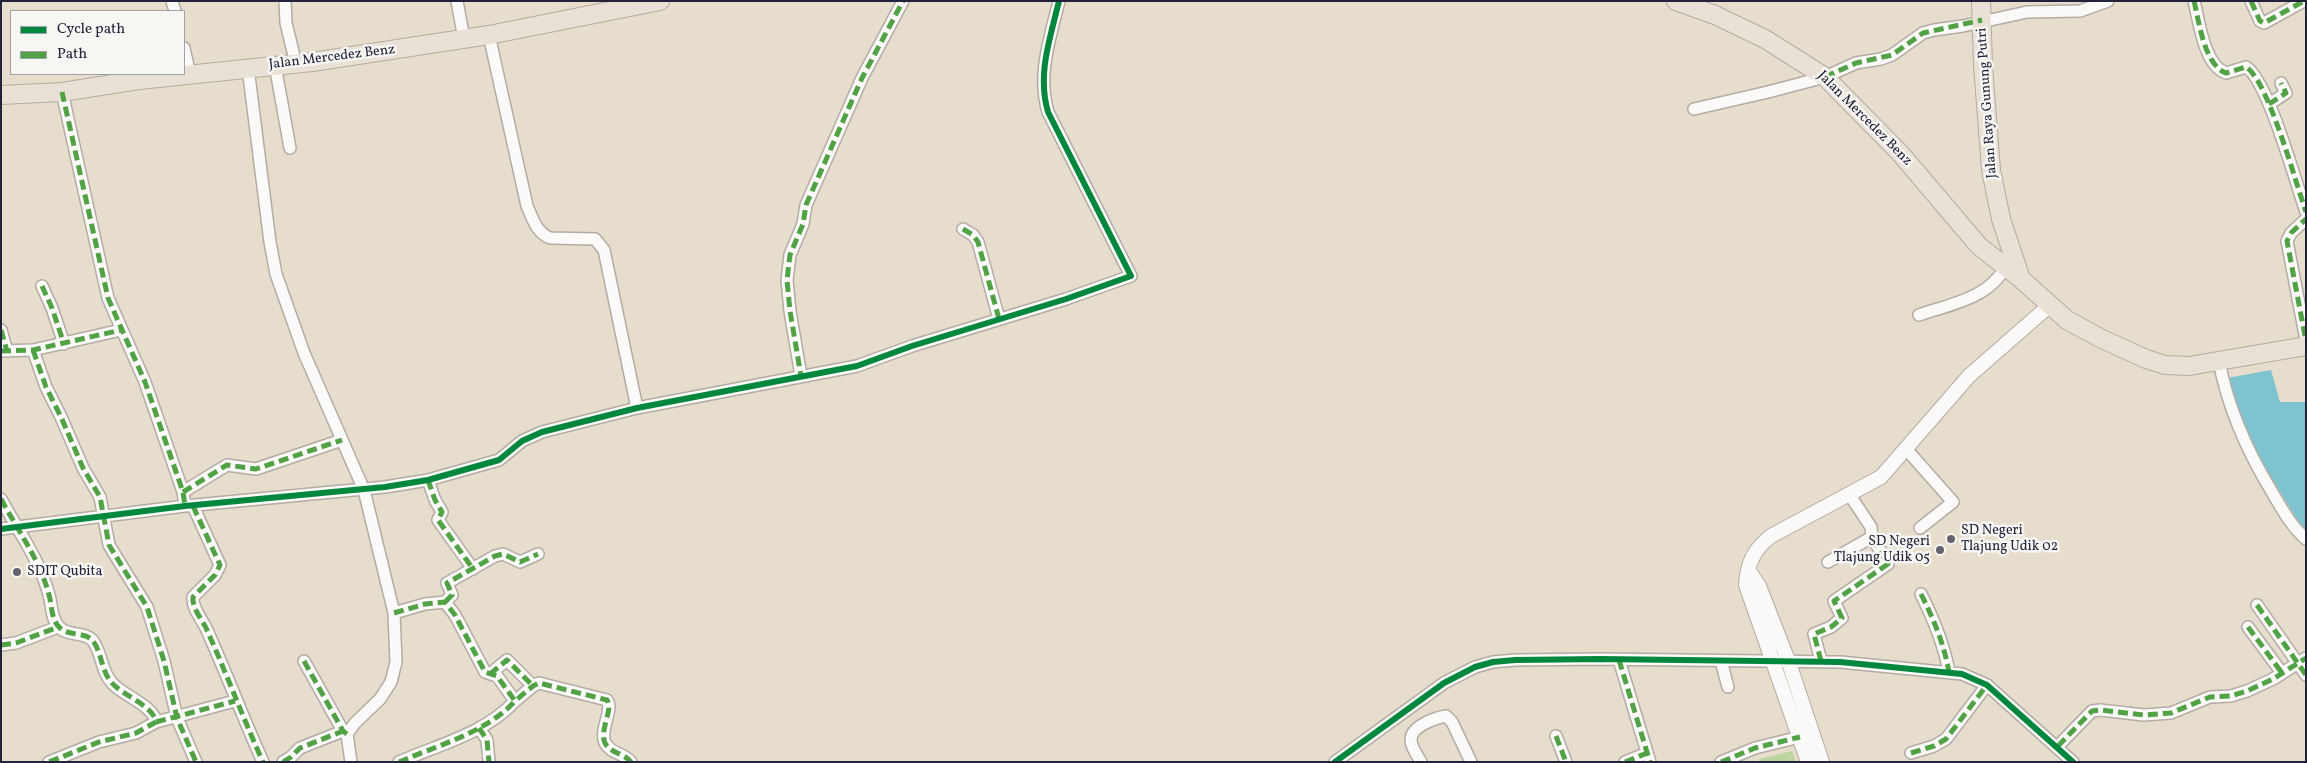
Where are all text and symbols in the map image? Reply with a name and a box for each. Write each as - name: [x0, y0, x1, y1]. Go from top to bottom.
- legend: [10, 10, 185, 75]
- text: Cycle path: [57, 19, 125, 40]
- street label: Jalan Raya Gunung Putri: [1974, 27, 2002, 179]
- street label: Jalan Mercedez Benz: [268, 42, 396, 74]
- text: Path: [57, 44, 87, 65]
- street label: Jalan Mercedez Benz: [1813, 68, 1915, 170]
- place label: SD Negeri Tlajung Udik 02: [1961, 523, 2058, 556]
- marker: SD Negeri Tlajung Udik 02: [1945, 533, 1957, 545]
- place label: SD Negeri Tlajung Udik 05: [1834, 534, 1930, 566]
- marker: SD Negeri Tlajung Udik 05: [1934, 544, 1946, 556]
- place label: SDIT Qubita: [27, 564, 102, 580]
- marker: SDIT Qubita: [11, 566, 23, 578]

